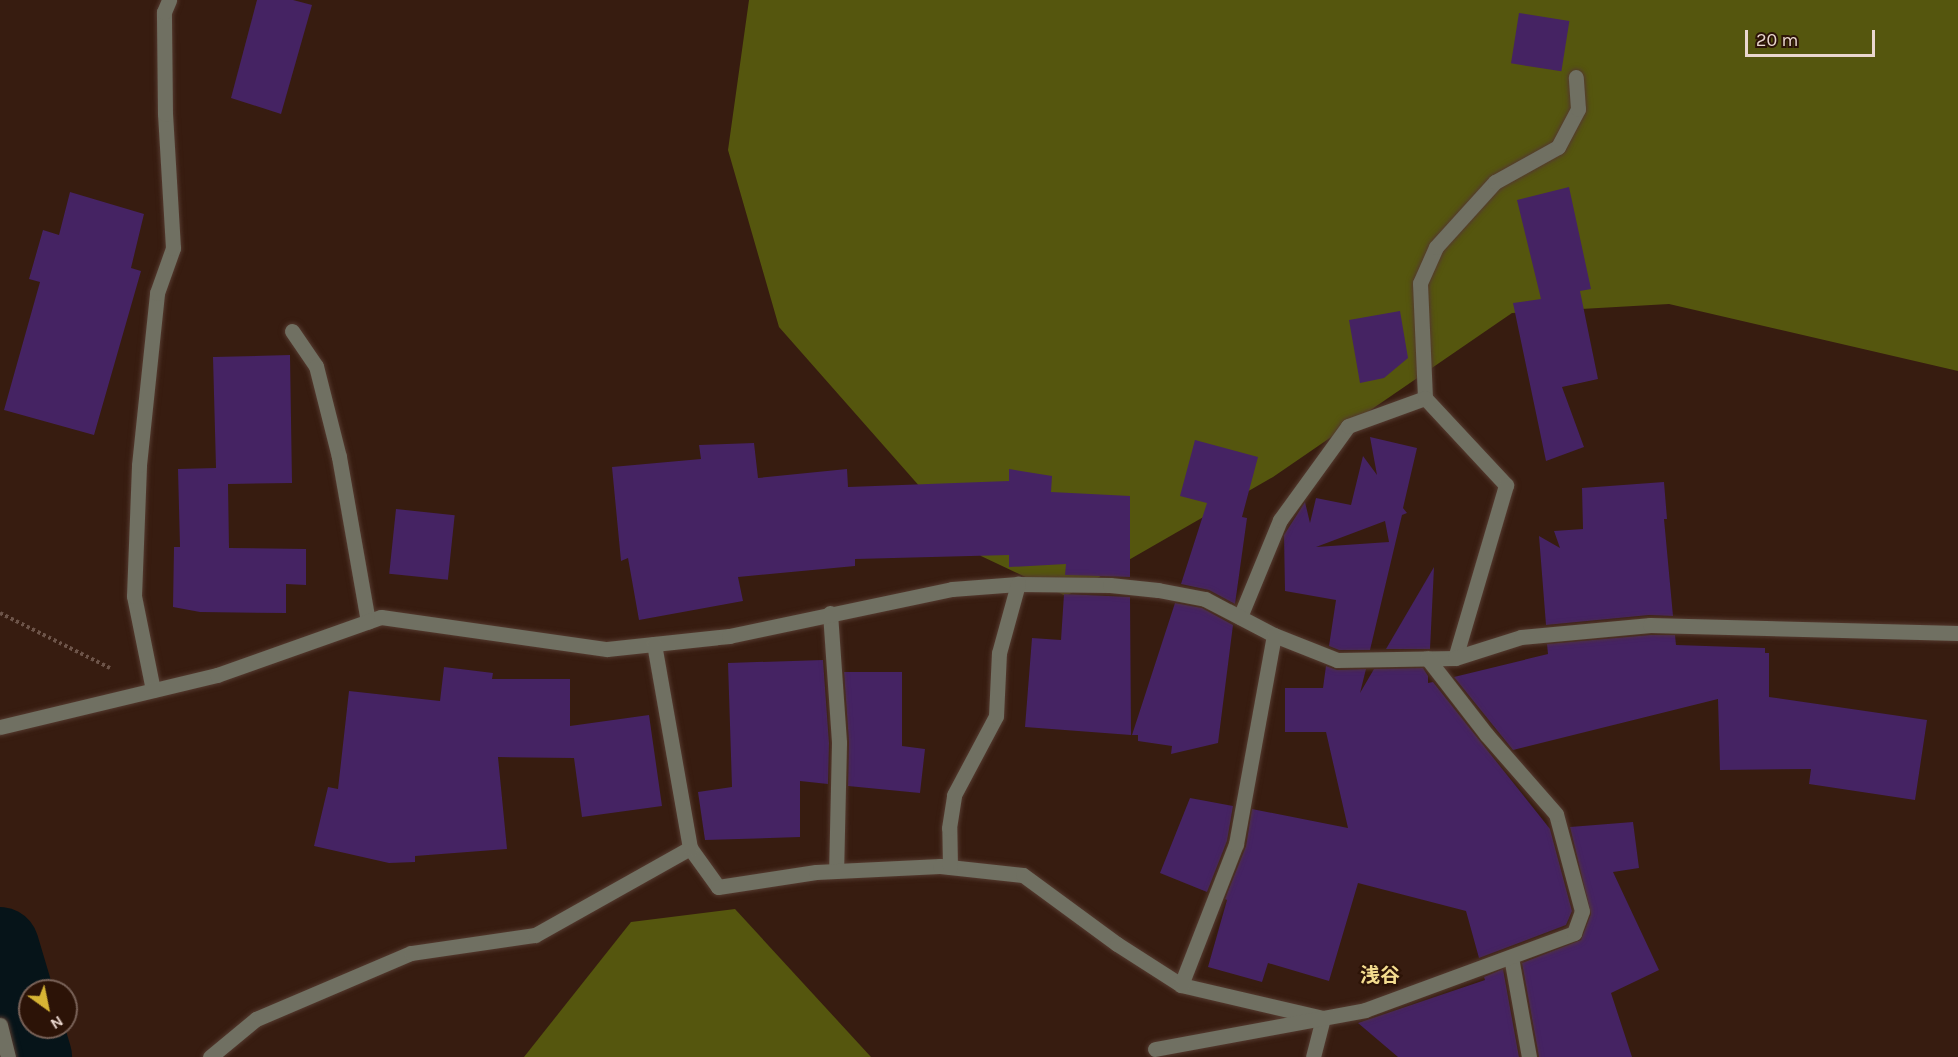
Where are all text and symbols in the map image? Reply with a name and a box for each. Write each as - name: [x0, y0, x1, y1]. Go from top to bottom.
- scale bar: [1748, 18, 1878, 56]
- text: 20 m: [1756, 29, 1798, 51]
- district label: 浅谷: [1360, 963, 1400, 987]
- north arrow: [18, 979, 78, 1039]
- text: N: [47, 1012, 67, 1034]

